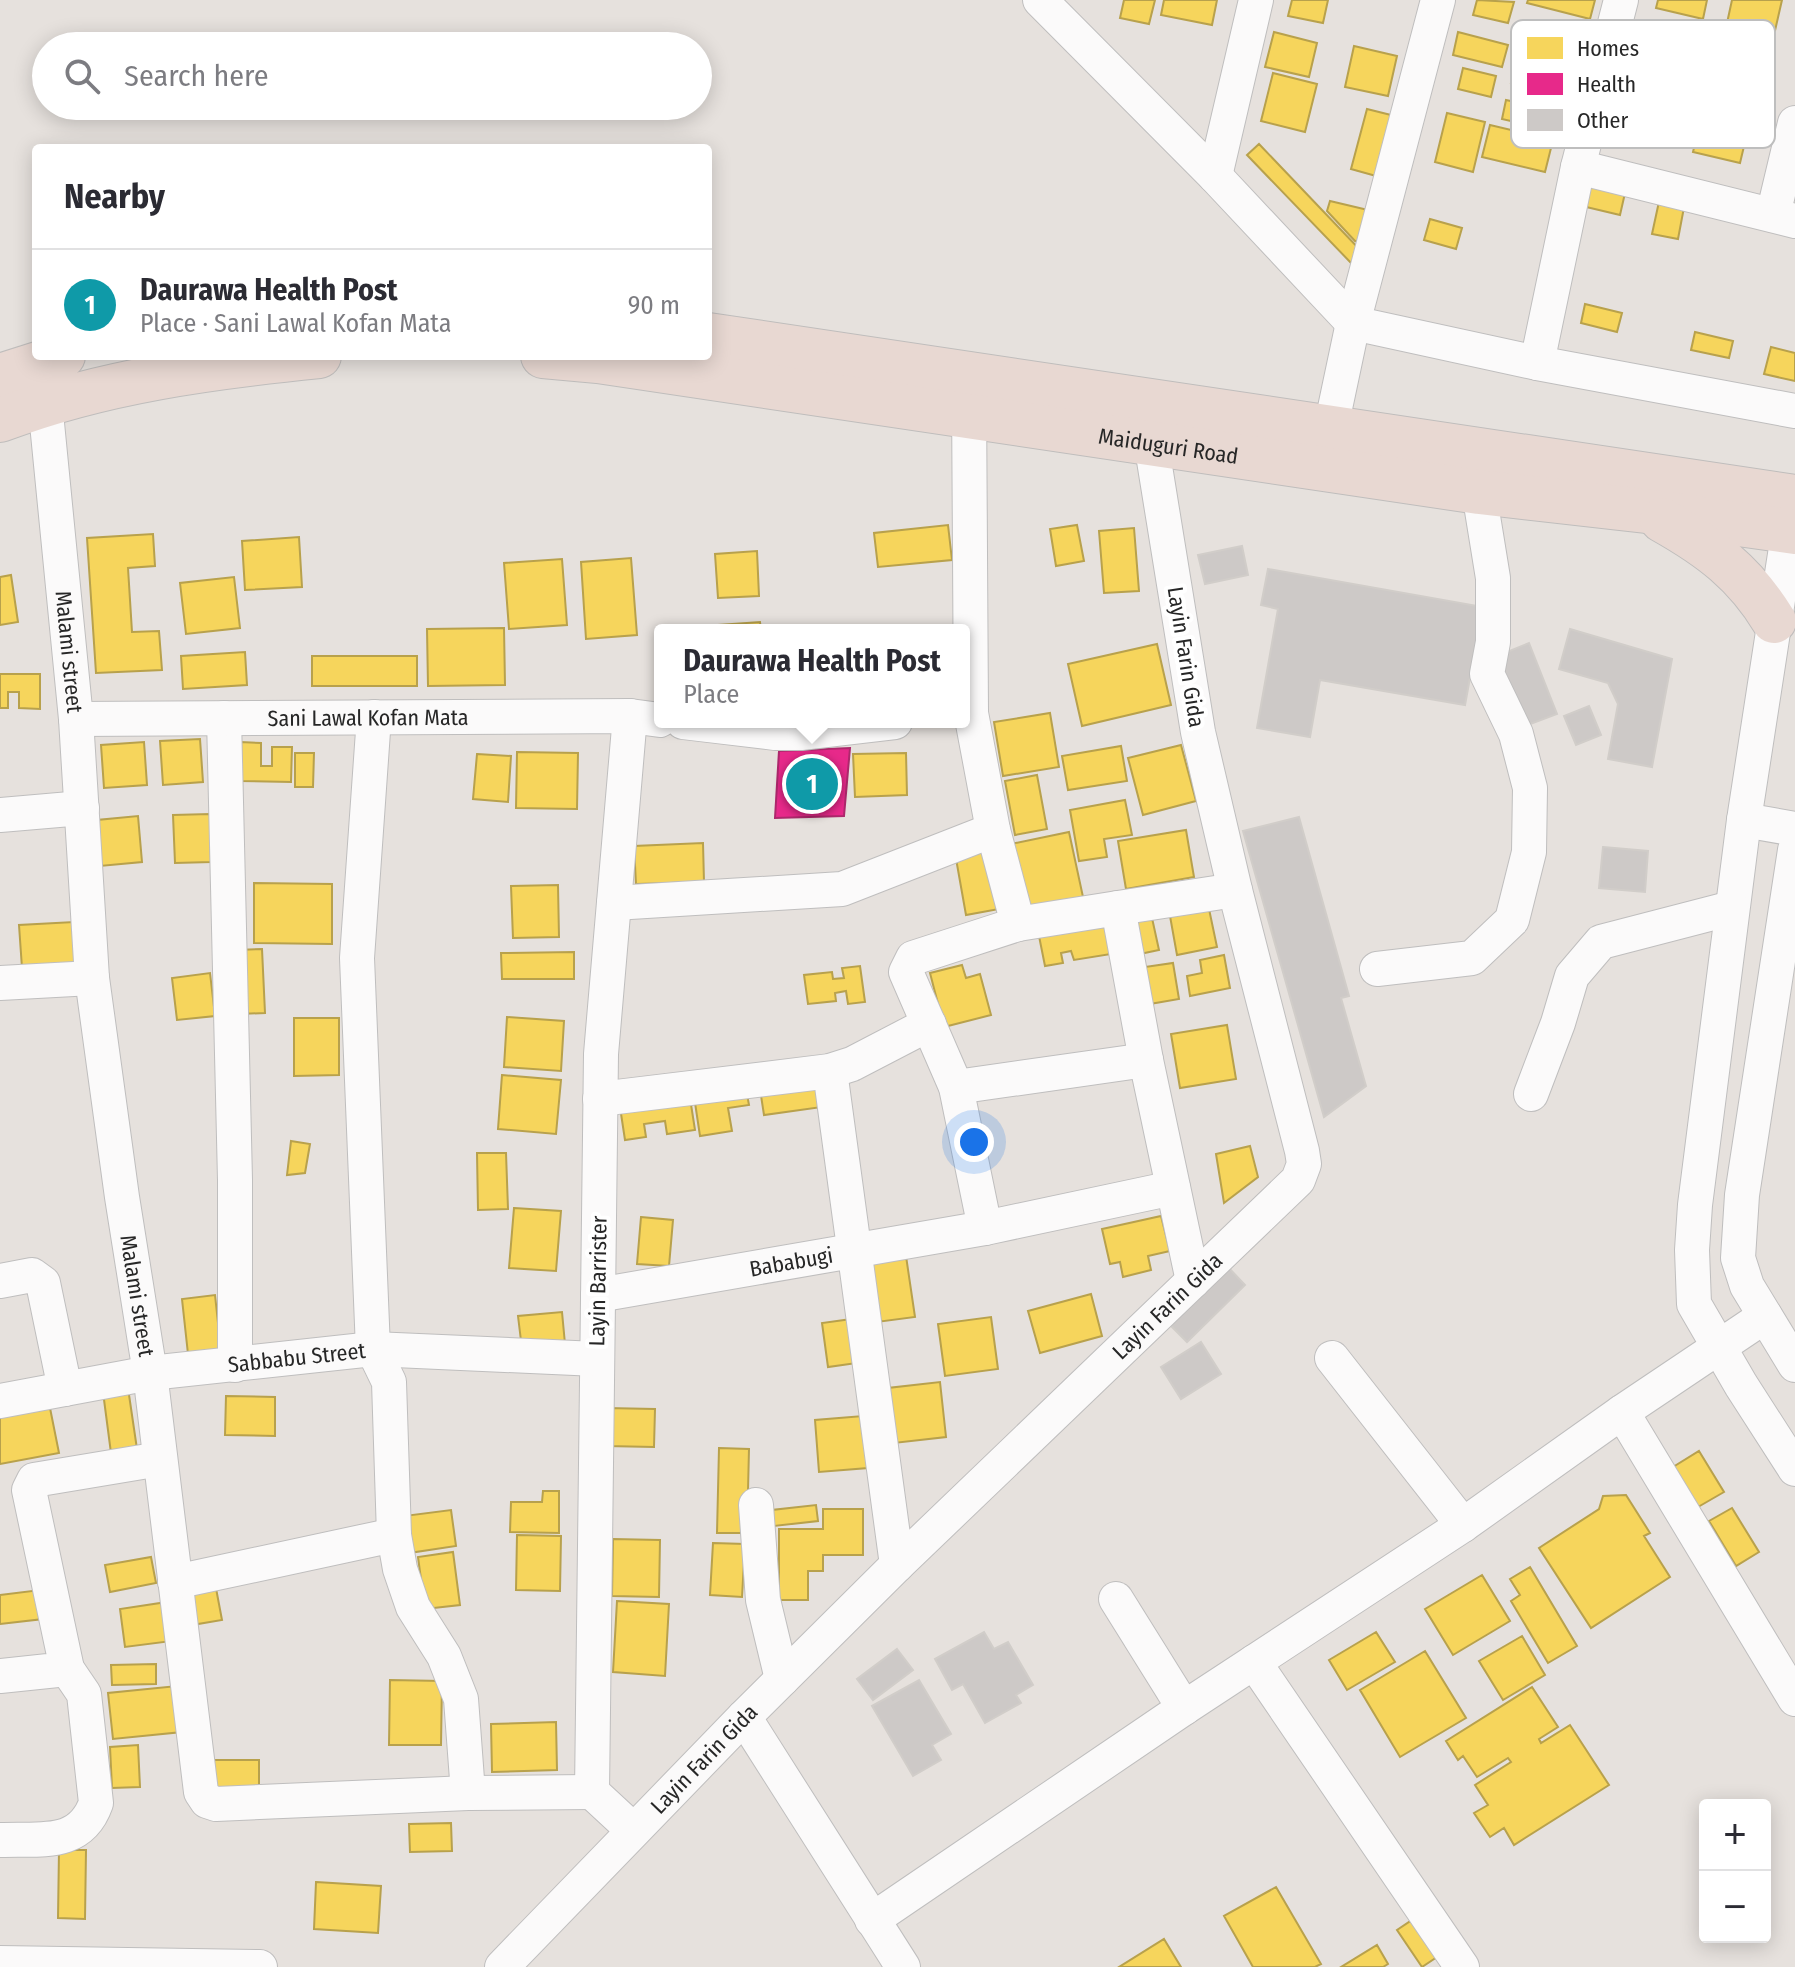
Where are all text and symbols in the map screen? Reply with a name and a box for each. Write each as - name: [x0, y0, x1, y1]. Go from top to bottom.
- legend: [1511, 20, 1775, 148]
- search box: [32, 32, 712, 120]
- text: Homes: [1577, 35, 1639, 62]
- icon: search: [60, 54, 104, 98]
- text: Search here: [124, 58, 269, 94]
- text: Health: [1577, 71, 1636, 98]
- text: Other: [1577, 107, 1628, 134]
- text: Nearby: [64, 176, 165, 217]
- text: Daurawa Health Post: [140, 272, 398, 308]
- text: 1: [85, 290, 96, 321]
- text: 90 m: [628, 290, 680, 321]
- text: Place · Sani Lawal Kofan Mata: [140, 308, 451, 339]
- street label: Maiduguri Road: [1097, 422, 1240, 470]
- street label: Layin Farin Gida: [1162, 585, 1210, 729]
- street label: Malami street: [50, 589, 89, 715]
- popup: [654, 624, 970, 728]
- text: Daurawa Health Post: [683, 643, 941, 679]
- text: Place: [683, 679, 739, 710]
- street label: Sani Lawal Kofan Mata: [267, 703, 469, 731]
- pin: 1: [786, 754, 838, 814]
- your location: [954, 1122, 994, 1162]
- street label: Layin Barrister: [583, 1215, 613, 1347]
- street label: Malami street: [115, 1233, 161, 1359]
- street label: Bababugi: [747, 1241, 835, 1282]
- street label: Layin Farin Gida: [1106, 1247, 1228, 1365]
- street label: Sabbabu Street: [226, 1336, 368, 1378]
- street label: Layin Farin Gida: [645, 1698, 763, 1819]
- map controls: [1699, 1799, 1771, 1943]
- button: +: [1699, 1799, 1771, 1871]
- button: −: [1699, 1871, 1771, 1943]

